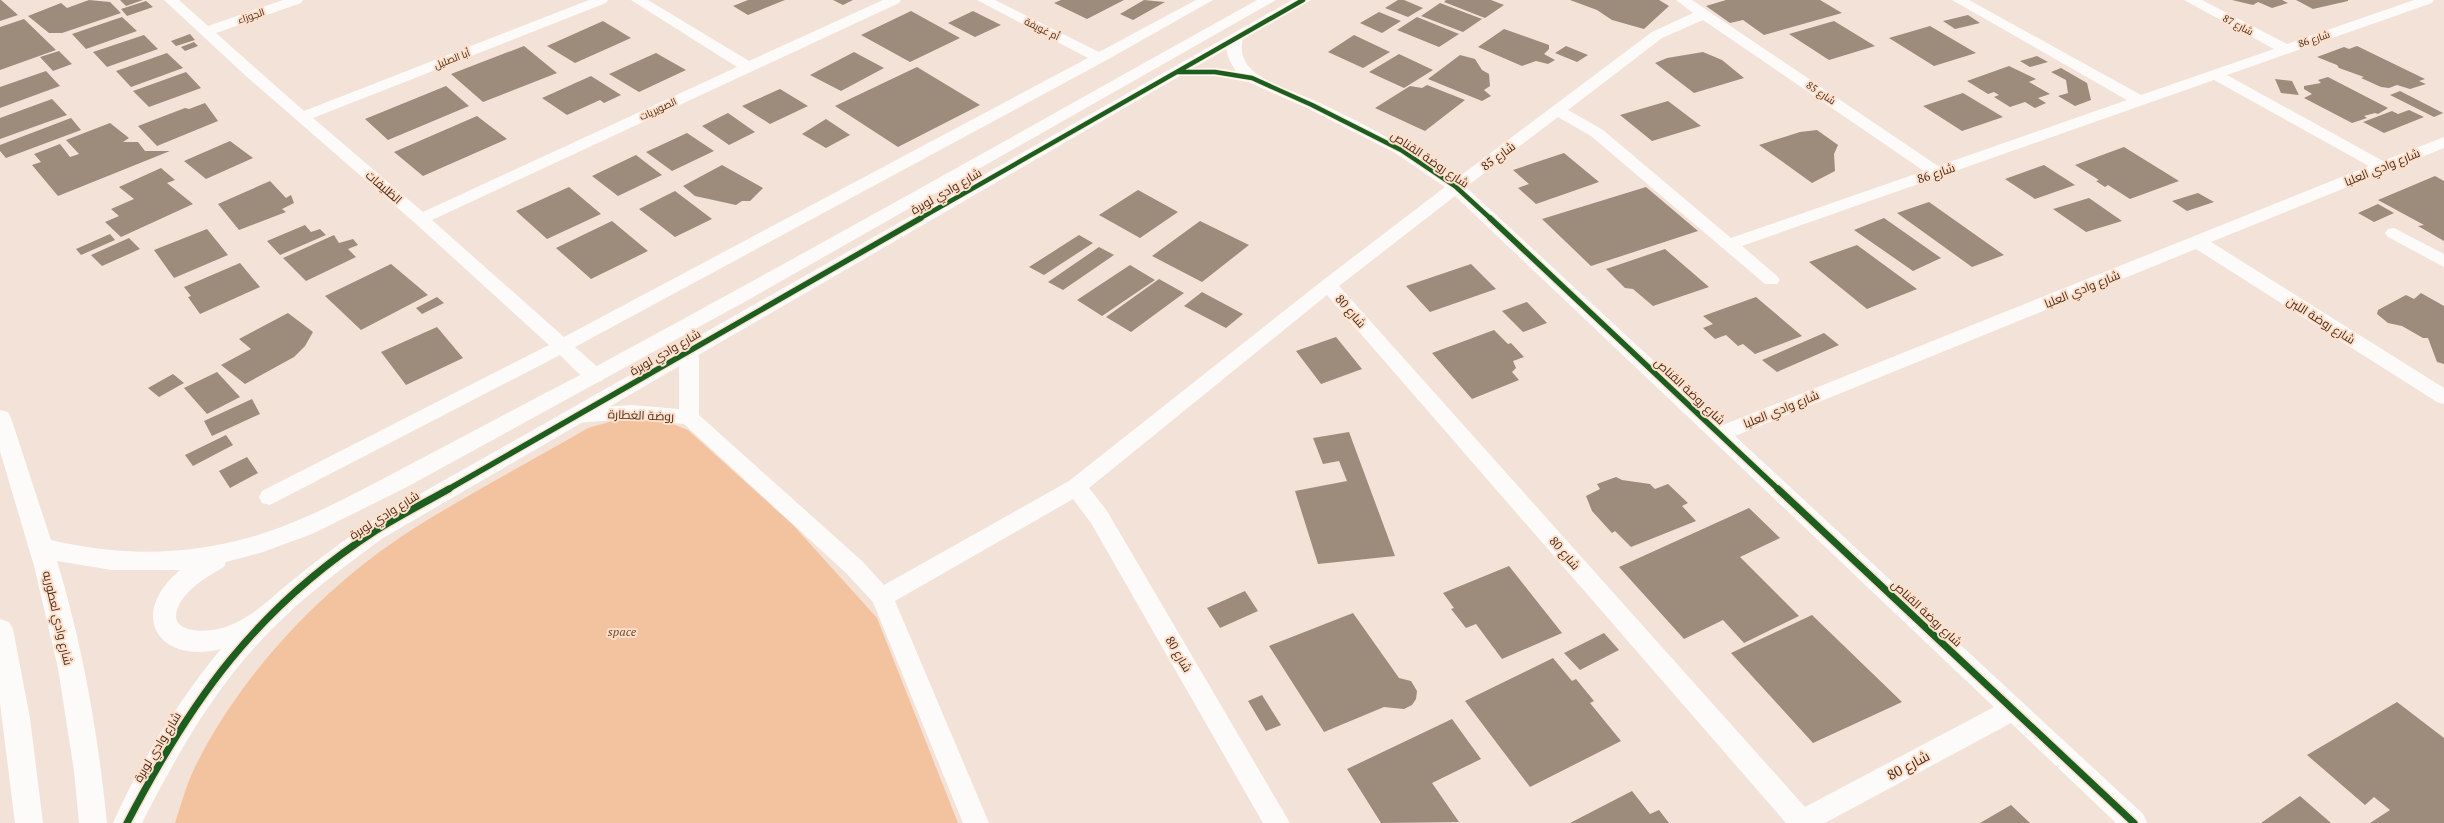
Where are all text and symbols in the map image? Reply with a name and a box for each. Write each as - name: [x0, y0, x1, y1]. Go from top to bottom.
- street label: الجوزاء: [236, 5, 266, 27]
- street label: شارع 87: [2221, 12, 2255, 38]
- street label: أم غويفة: [1022, 15, 1062, 44]
- street label: شارع 86: [2297, 28, 2331, 50]
- street label: أبا الصليل: [432, 46, 472, 72]
- street label: شارع 85: [1804, 79, 1838, 107]
- street label: الصويريات: [637, 95, 679, 123]
- street label: شارع روضة القناص: [1387, 127, 1472, 192]
- street label: شارع 85: [1478, 138, 1519, 174]
- street label: شارع وادي العلبا: [2342, 145, 2423, 192]
- street label: شارع 86: [1915, 160, 1957, 187]
- street label: شارع وادي لوبرة: [908, 165, 986, 220]
- street label: الظليفات: [363, 167, 405, 207]
- street label: شارع وادي العلبا: [2042, 267, 2123, 314]
- street label: شارع 80: [1332, 291, 1369, 331]
- street label: شارع روضة اللبن: [2284, 293, 2358, 348]
- street label: شارع وادي لوبرة: [627, 326, 705, 381]
- street label: شارع روضة القناص: [1651, 354, 1728, 428]
- street label: شارع وادي العلبا: [1741, 387, 1822, 434]
- street label: روضة الغطارة: [608, 406, 674, 424]
- street label: شارع وادي لوبرة: [346, 488, 423, 545]
- street label: شارع 80: [1546, 533, 1583, 573]
- street label: شارع وادي لعطوريه: [37, 569, 76, 667]
- street label: شارع روضة القناص: [1888, 576, 1965, 650]
- park label: space: [608, 624, 637, 639]
- street label: شارع 80: [1162, 633, 1195, 675]
- street label: شارع وادي لوبرة: [130, 709, 186, 786]
- street label: شارع 80: [1883, 746, 1933, 784]

